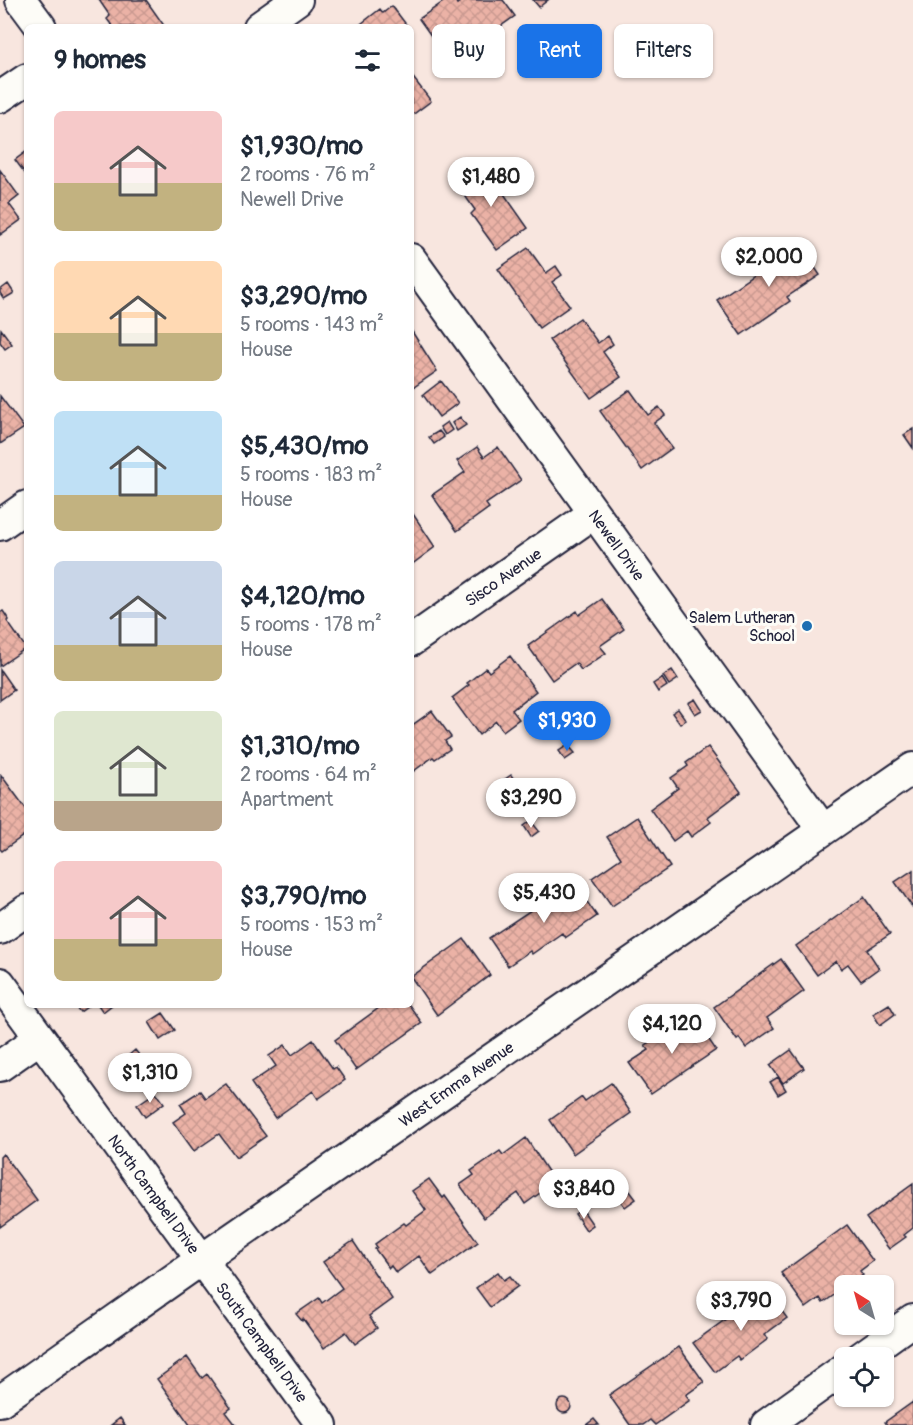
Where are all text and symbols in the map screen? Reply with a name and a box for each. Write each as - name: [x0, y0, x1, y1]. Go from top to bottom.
- chip: Buy: [432, 24, 505, 78]
- chip: Rent: [517, 24, 602, 78]
- chip: Filters: [614, 24, 713, 78]
- text: 9 homes: [54, 44, 146, 76]
- icon: filters: [351, 44, 384, 77]
- text: $1,930/mo: [240, 130, 363, 162]
- icon: home: [102, 135, 174, 207]
- pin: $1,480: [442, 157, 540, 208]
- text: 2 rooms · 76 m²: [240, 162, 376, 187]
- text: $1,480: [461, 164, 521, 189]
- text: Newell Drive: [240, 187, 343, 212]
- pin: $2,000: [720, 237, 818, 288]
- text: $2,000: [735, 244, 803, 269]
- text: $3,290/mo: [240, 280, 367, 312]
- icon: home: [102, 285, 174, 357]
- text: 5 rooms · 143 m²: [240, 312, 384, 337]
- text: House: [240, 337, 292, 362]
- text: $5,430/mo: [240, 430, 369, 462]
- icon: home: [102, 435, 174, 507]
- text: 5 rooms · 183 m²: [240, 462, 382, 487]
- text: House: [240, 487, 292, 512]
- street label: Newell Drive: [584, 506, 649, 585]
- street label: Sisco Avenue: [462, 544, 546, 611]
- text: $4,120/mo: [240, 580, 365, 612]
- icon: home: [102, 585, 174, 657]
- place label: Salem Lutheran School: [688, 608, 795, 646]
- text: 5 rooms · 178 m²: [240, 612, 382, 637]
- marker: Salem Lutheran School: [800, 619, 814, 633]
- text: House: [240, 637, 292, 662]
- pin: $1,930: [518, 701, 616, 752]
- text: $1,930: [538, 708, 596, 733]
- text: $1,310/mo: [240, 730, 360, 762]
- icon: home: [102, 735, 174, 807]
- text: 2 rooms · 64 m²: [240, 762, 377, 787]
- pin: $3,290: [482, 778, 580, 829]
- text: $3,290: [500, 785, 562, 810]
- text: Apartment: [240, 787, 333, 812]
- pin: $5,430: [495, 873, 593, 924]
- text: $3,790/mo: [240, 880, 367, 912]
- text: $5,430: [512, 880, 576, 905]
- icon: home: [102, 885, 174, 957]
- text: 5 rooms · 153 m²: [240, 912, 383, 937]
- text: House: [240, 937, 292, 962]
- pin: $4,120: [623, 1004, 721, 1055]
- text: $4,120: [642, 1011, 702, 1036]
- street label: West Emma Avenue: [395, 1038, 518, 1132]
- pin: $1,310: [101, 1053, 199, 1104]
- text: $1,310: [122, 1060, 178, 1085]
- street label: North Campbell Drive: [103, 1131, 203, 1258]
- pin: $3,840: [535, 1169, 633, 1220]
- text: $3,840: [553, 1176, 615, 1201]
- north arrow: [834, 1275, 894, 1335]
- map controls: [834, 1275, 894, 1407]
- street label: South Campbell Drive: [211, 1279, 312, 1407]
- pin: $3,790: [692, 1281, 790, 1332]
- text: $3,790: [710, 1288, 772, 1313]
- button: locate: [834, 1347, 894, 1407]

